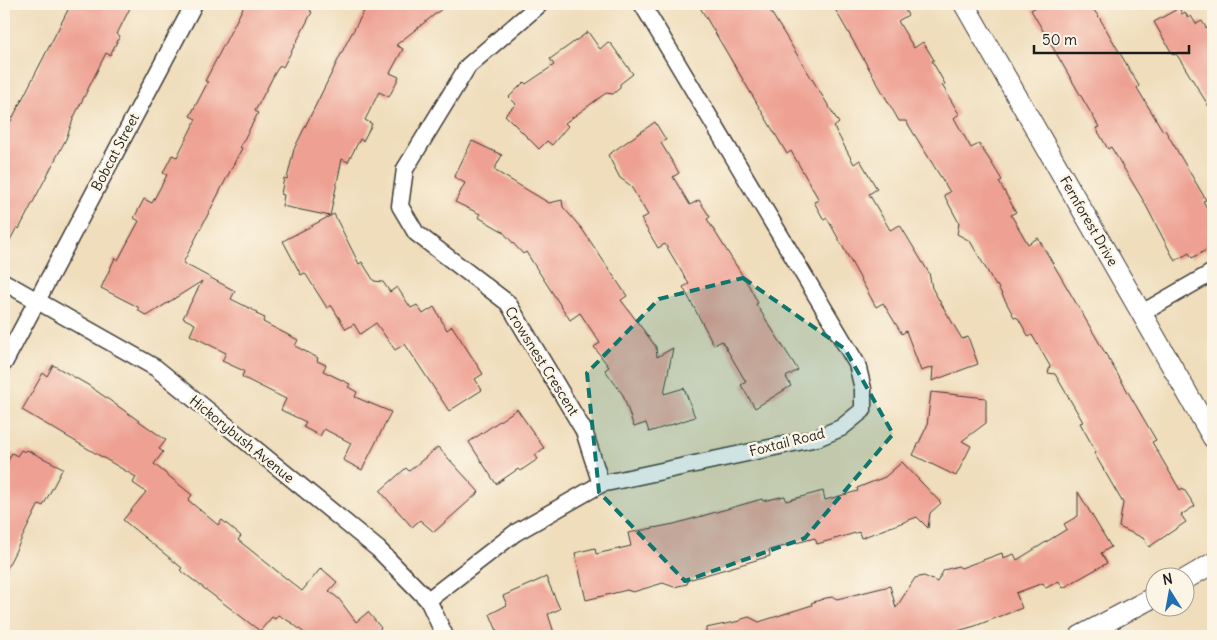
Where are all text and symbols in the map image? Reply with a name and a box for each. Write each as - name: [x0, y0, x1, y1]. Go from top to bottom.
- scale bar: [1034, 22, 1190, 54]
- text: 50 m: [1042, 30, 1077, 49]
- street label: Bobcat Street: [87, 110, 143, 194]
- street label: Fernforest Drive: [1056, 173, 1122, 269]
- street label: Crowsnest Crescent: [501, 303, 583, 419]
- street label: Hickorybush Avenue: [186, 391, 298, 487]
- street label: Foxtail Road: [747, 424, 827, 460]
- north arrow: [1144, 568, 1194, 618]
- text: N: [1161, 569, 1174, 589]

